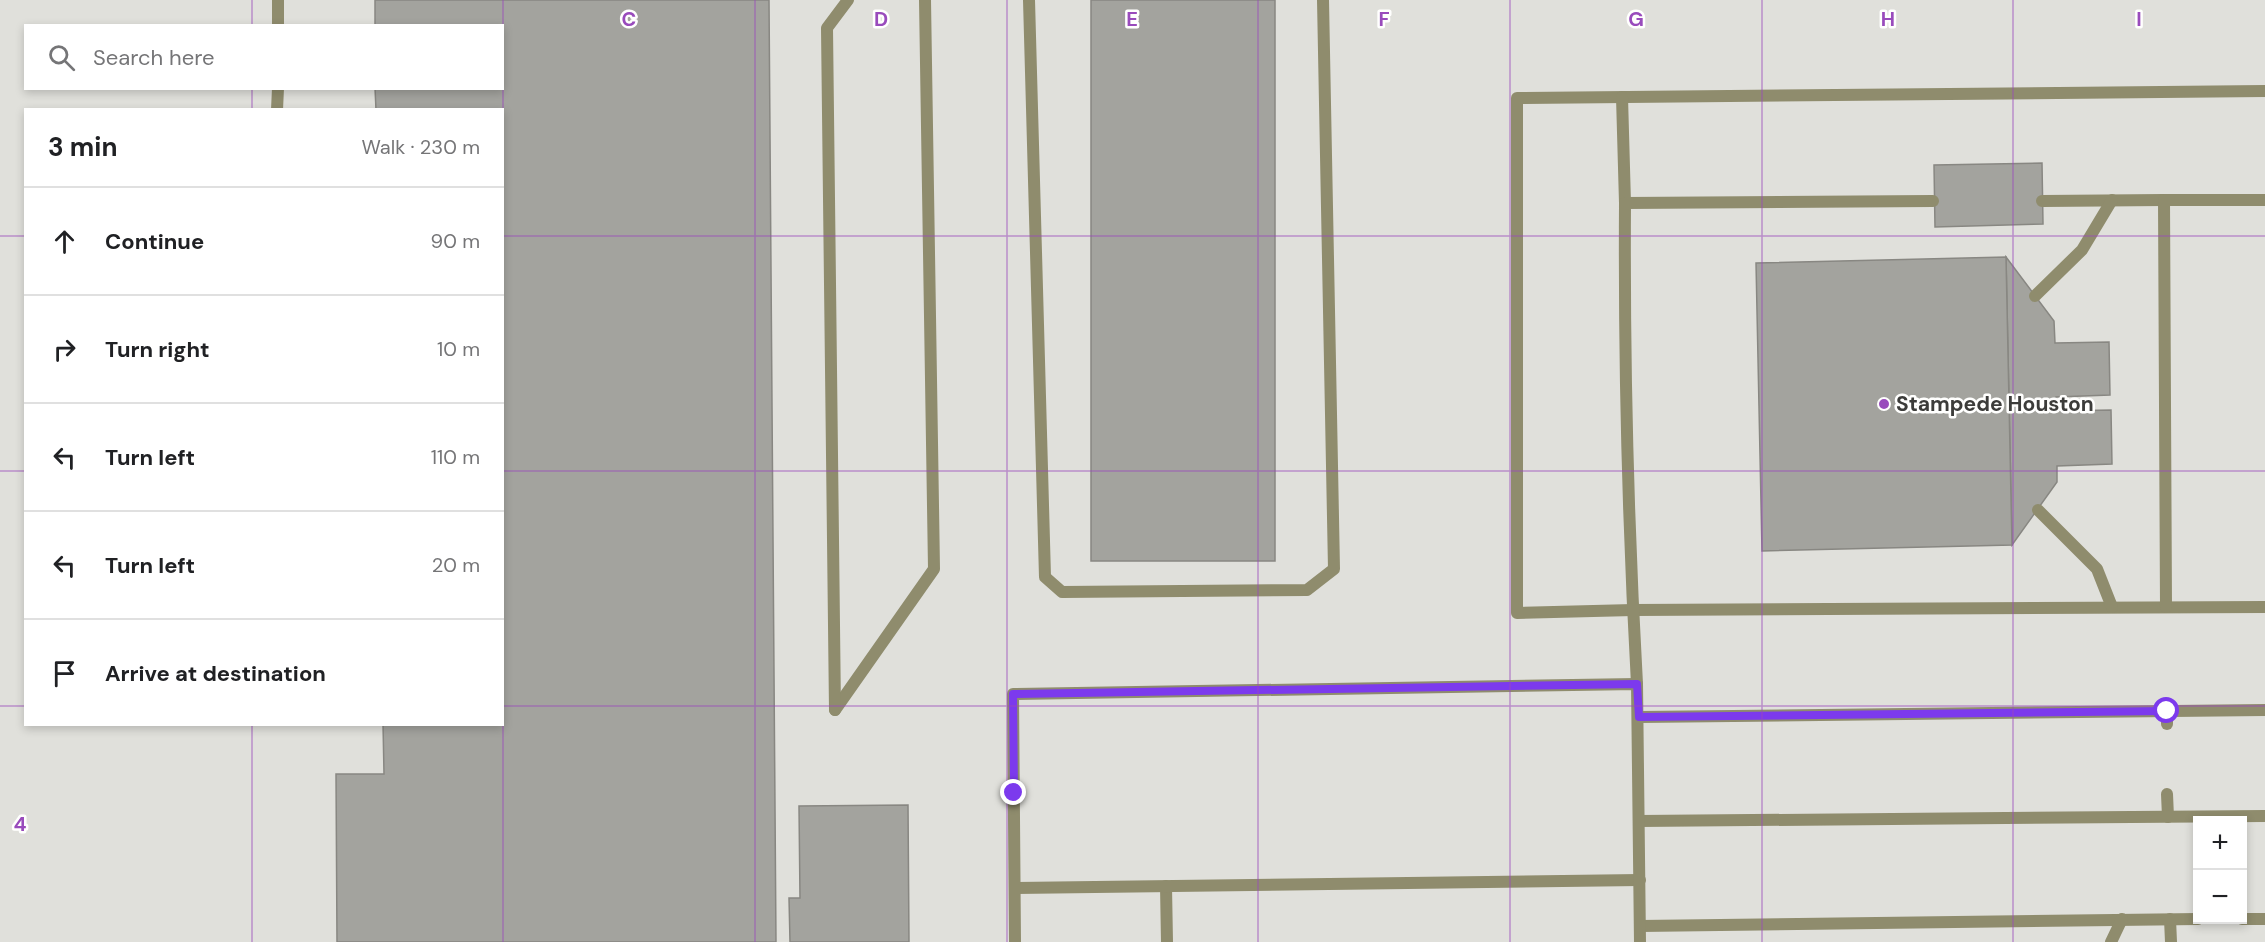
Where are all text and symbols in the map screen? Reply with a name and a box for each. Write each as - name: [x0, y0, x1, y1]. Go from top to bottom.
- text: C: [622, 6, 636, 32]
- text: D: [874, 6, 888, 32]
- text: E: [1126, 6, 1138, 32]
- text: F: [1378, 6, 1390, 32]
- text: G: [1628, 6, 1644, 32]
- text: H: [1881, 6, 1895, 32]
- text: I: [2136, 6, 2142, 32]
- search box: [24, 24, 504, 90]
- icon: search: [45, 41, 78, 74]
- text: Search here: [93, 43, 214, 72]
- text: 3 min: [48, 130, 117, 164]
- text: Walk · 230 m: [361, 134, 480, 160]
- icon: ahead: [48, 225, 81, 258]
- text: Continue: [105, 227, 204, 256]
- text: 90 m: [431, 228, 480, 254]
- icon: right: [48, 333, 81, 366]
- text: Turn right: [105, 335, 210, 364]
- text: 10 m: [437, 336, 480, 362]
- place label: Stampede Houston: [1896, 390, 2094, 418]
- marker: Stampede Houston: [1877, 397, 1891, 411]
- icon: left: [48, 441, 81, 474]
- text: Turn left: [105, 443, 195, 472]
- text: 110 m: [431, 444, 480, 470]
- icon: left: [48, 549, 81, 582]
- text: Turn left: [105, 551, 195, 580]
- text: 20 m: [432, 552, 480, 578]
- icon: arrive: [48, 657, 81, 690]
- text: Arrive at destination: [105, 659, 326, 688]
- route start: [2153, 697, 2179, 723]
- route end: [1000, 779, 1026, 805]
- text: 4: [14, 811, 27, 837]
- map controls: [2193, 816, 2247, 924]
- button: +: [2193, 816, 2247, 870]
- button: −: [2193, 870, 2247, 924]

